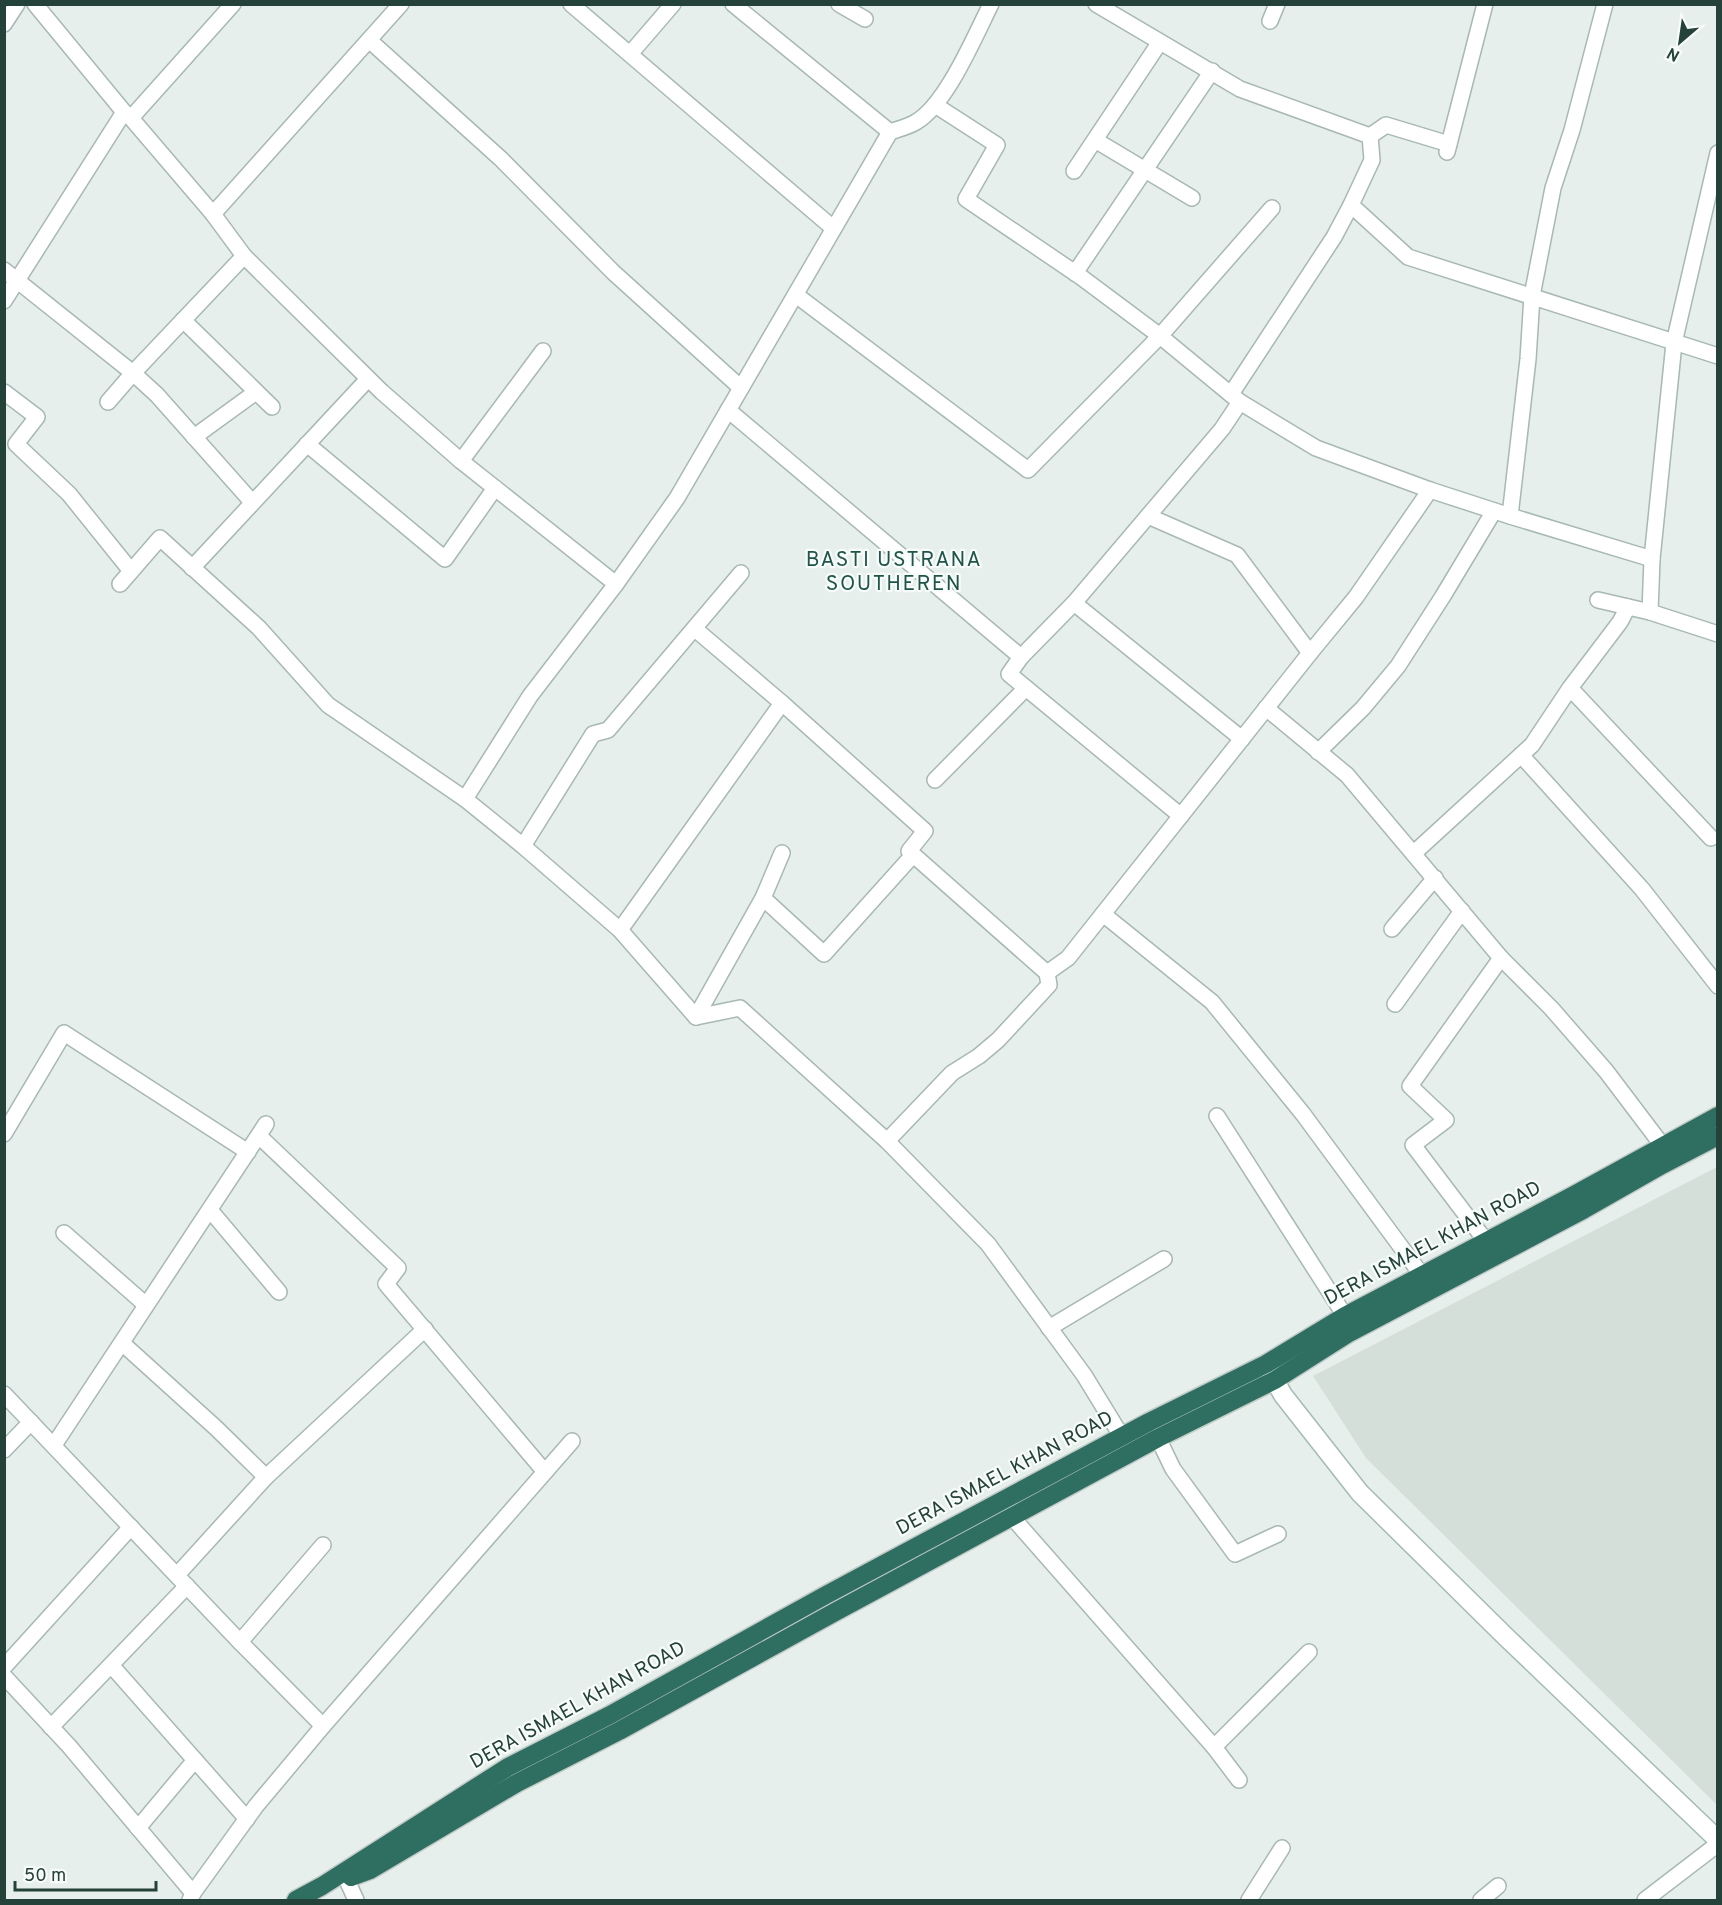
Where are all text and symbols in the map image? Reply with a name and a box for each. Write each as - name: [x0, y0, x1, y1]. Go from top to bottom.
- north arrow: [1650, 12, 1710, 72]
- text: N: [1664, 42, 1684, 65]
- district label: BASTI USTRANA SOUTHEREN: [806, 547, 982, 598]
- street label: DERA ISMAEL KHAN ROAD: [1320, 1176, 1546, 1312]
- street label: DERA ISMAEL KHAN ROAD: [892, 1406, 1118, 1542]
- street label: DERA ISMAEL KHAN ROAD: [466, 1636, 690, 1776]
- scale bar: [15, 1854, 156, 1892]
- text: 50 m: [24, 1865, 66, 1888]

